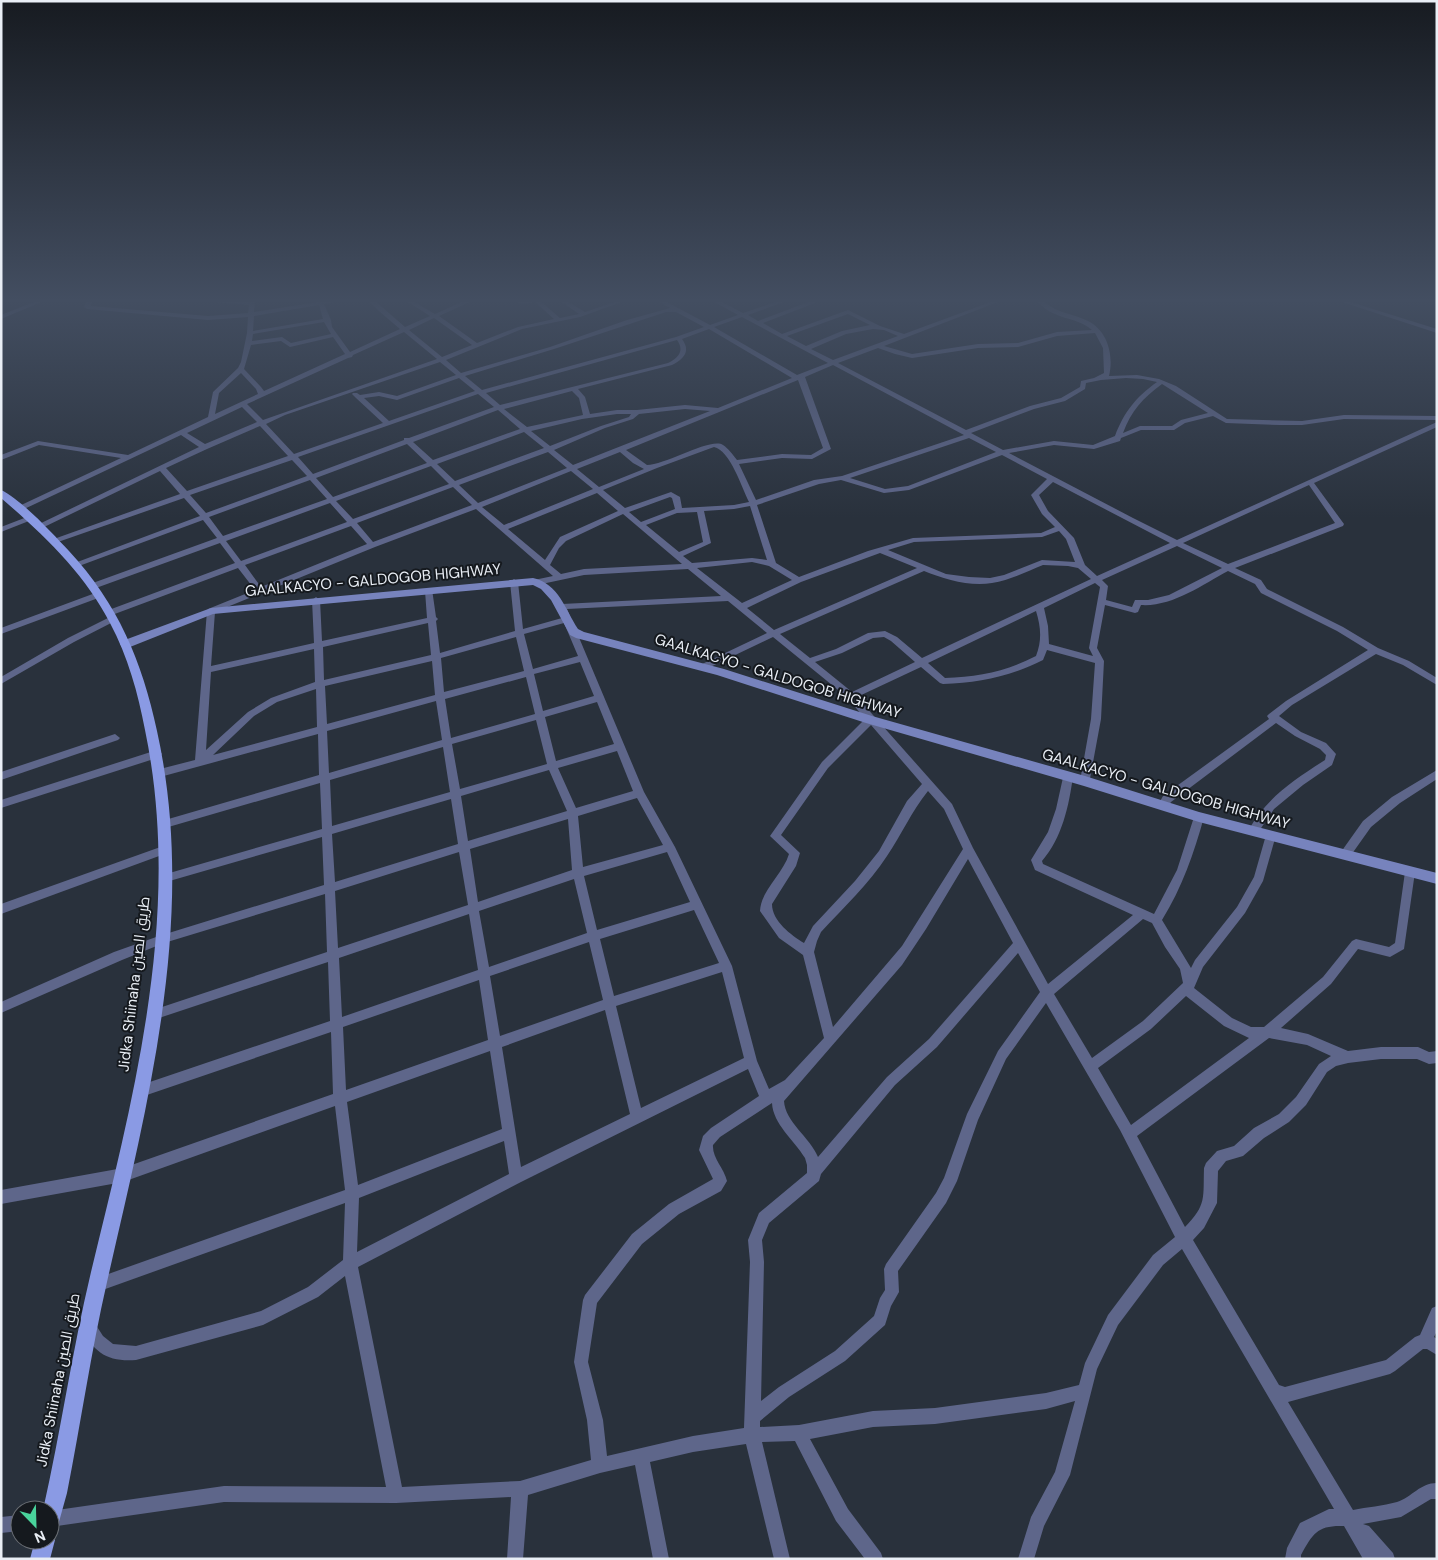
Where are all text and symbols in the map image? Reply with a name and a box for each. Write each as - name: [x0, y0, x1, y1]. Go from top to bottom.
- street label: GAALKACYO - GALDOGOB HIGHWAY: [244, 559, 502, 601]
- street label: GAALKACYO - GALDOGOB HIGHWAY: [652, 629, 904, 723]
- street label: GAALKACYO - GALDOGOB HIGHWAY: [1040, 744, 1292, 834]
- street label: Jidka Shiinaha طريق الصين: [113, 895, 155, 1073]
- street label: Jidka Shiinaha طريق الصين: [31, 1292, 85, 1468]
- north arrow: [10, 1500, 60, 1550]
- text: N: [32, 1527, 48, 1547]

